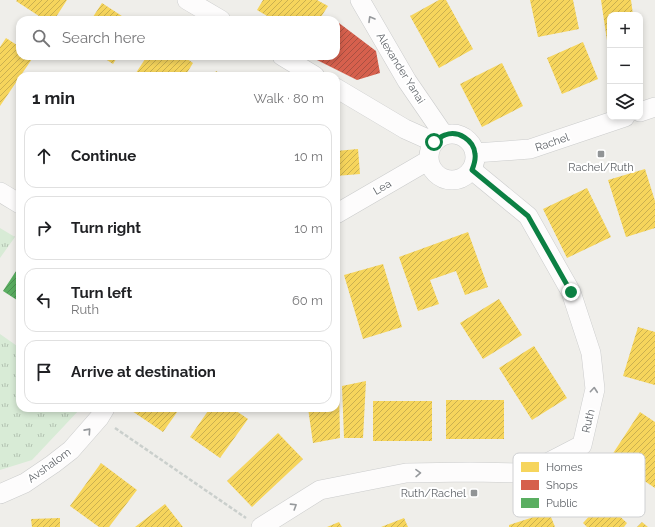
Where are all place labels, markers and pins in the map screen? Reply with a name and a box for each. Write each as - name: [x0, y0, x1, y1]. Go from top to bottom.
- marker: Rachel/Ruth: [596, 149, 606, 159]
- place label: Rachel/Ruth: [568, 161, 634, 174]
- place label: Ruth/Rachel: [401, 487, 466, 500]
- marker: Ruth/Rachel: [469, 488, 479, 498]

